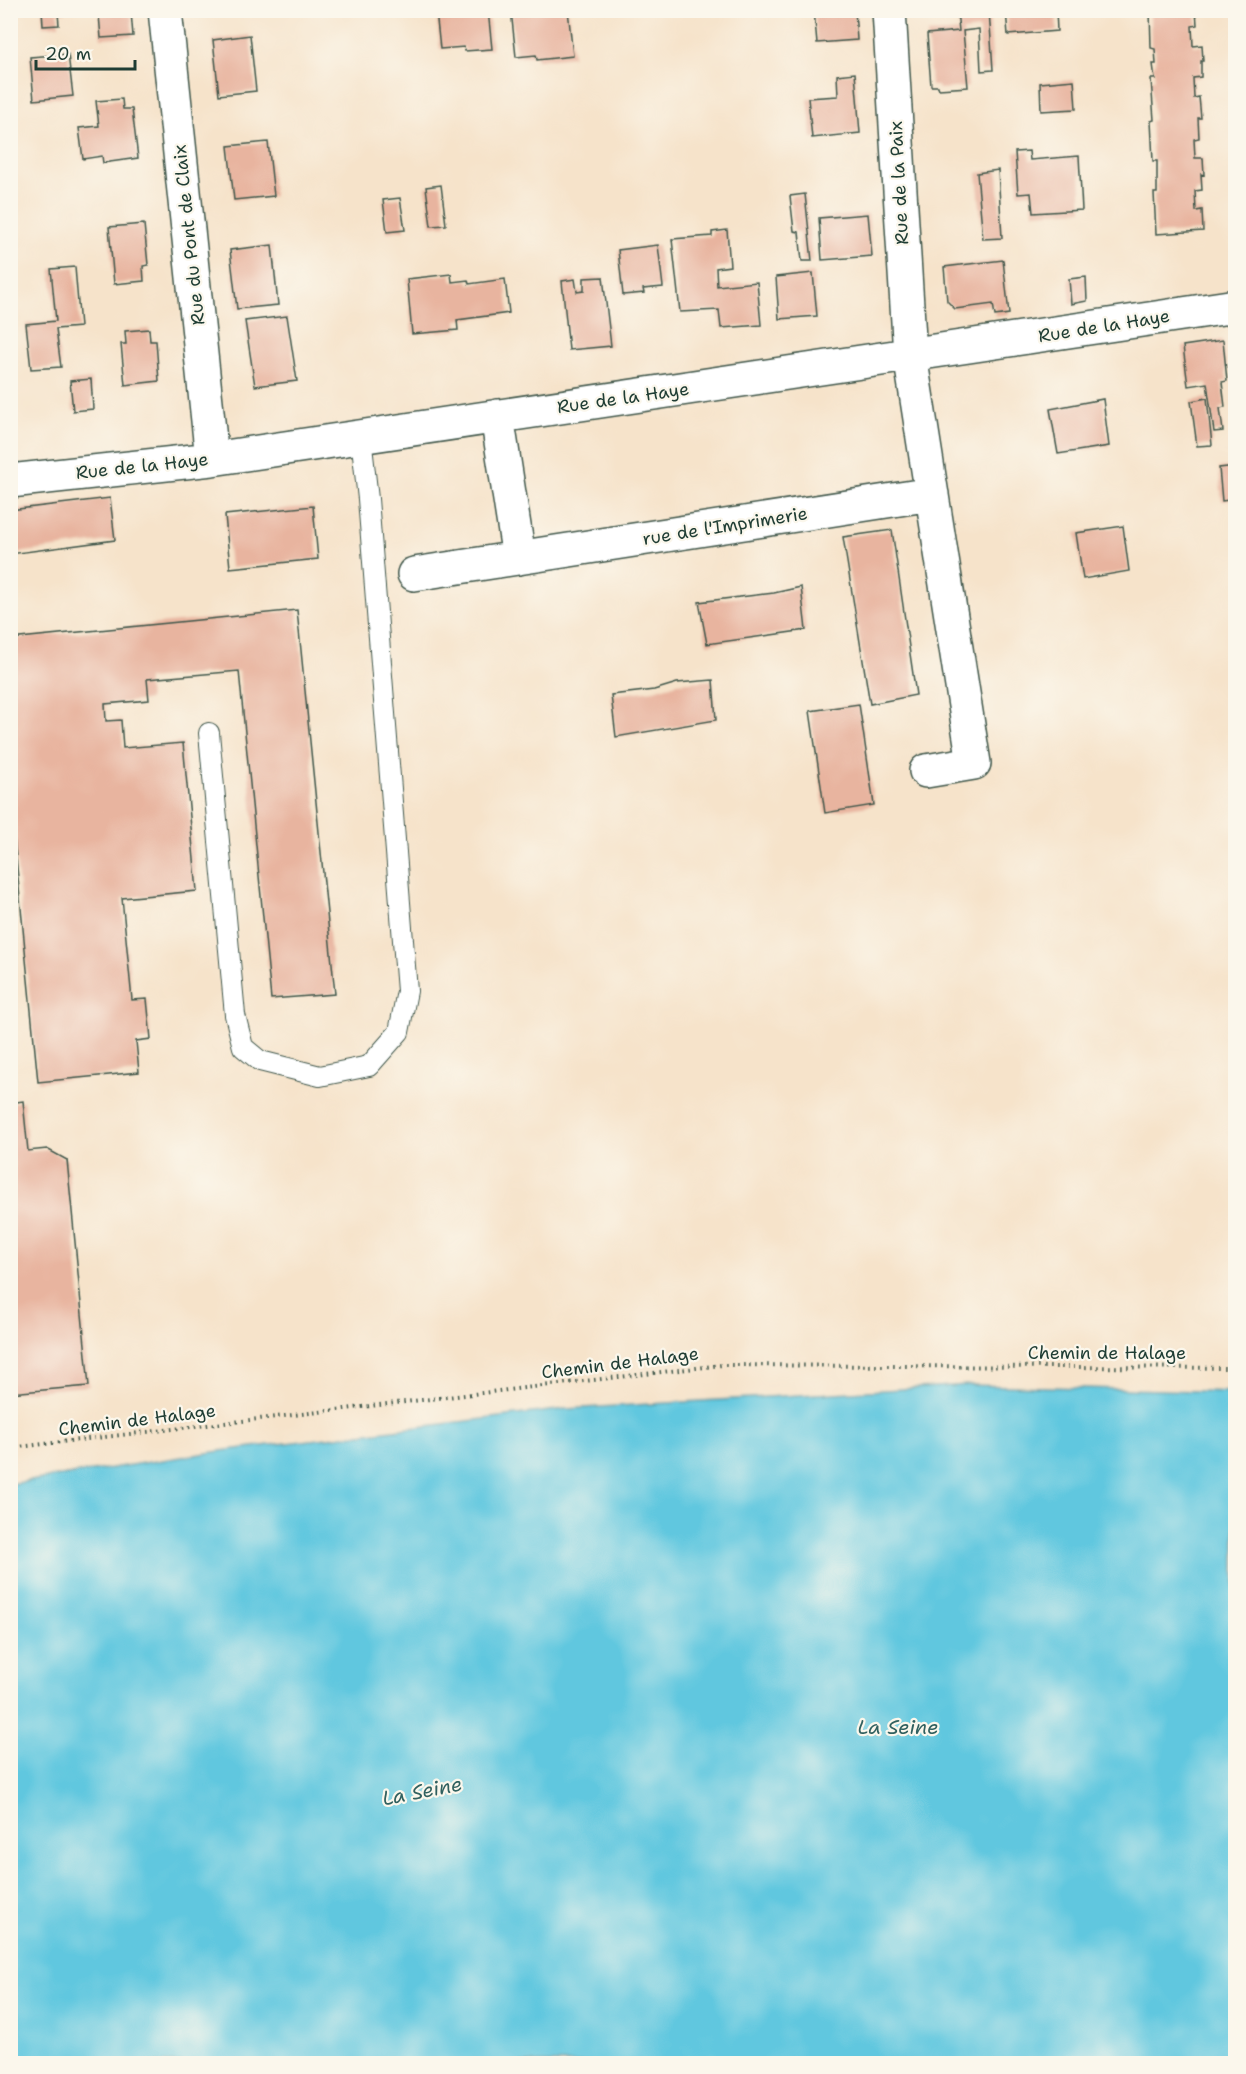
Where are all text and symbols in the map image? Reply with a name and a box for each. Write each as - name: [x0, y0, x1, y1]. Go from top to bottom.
- scale bar: [36, 33, 135, 71]
- text: 20 m: [45, 42, 91, 66]
- street label: Rue de la Paix: [884, 120, 914, 246]
- street label: Rue du Pont de Claix: [168, 144, 210, 326]
- street label: Rue de la Haye: [1036, 304, 1172, 348]
- street label: Rue de la Haye: [555, 377, 691, 419]
- street label: Rue de la Haye: [75, 447, 209, 485]
- street label: rue de l'Imprimerie: [641, 501, 809, 551]
- street label: Chemin de Halage: [540, 1341, 700, 1385]
- street label: Chemin de Halage: [1028, 1341, 1186, 1365]
- street label: Chemin de Halage: [57, 1398, 217, 1442]
- water label: La Seine: [858, 1714, 938, 1740]
- water label: La Seine: [380, 1771, 464, 1811]

